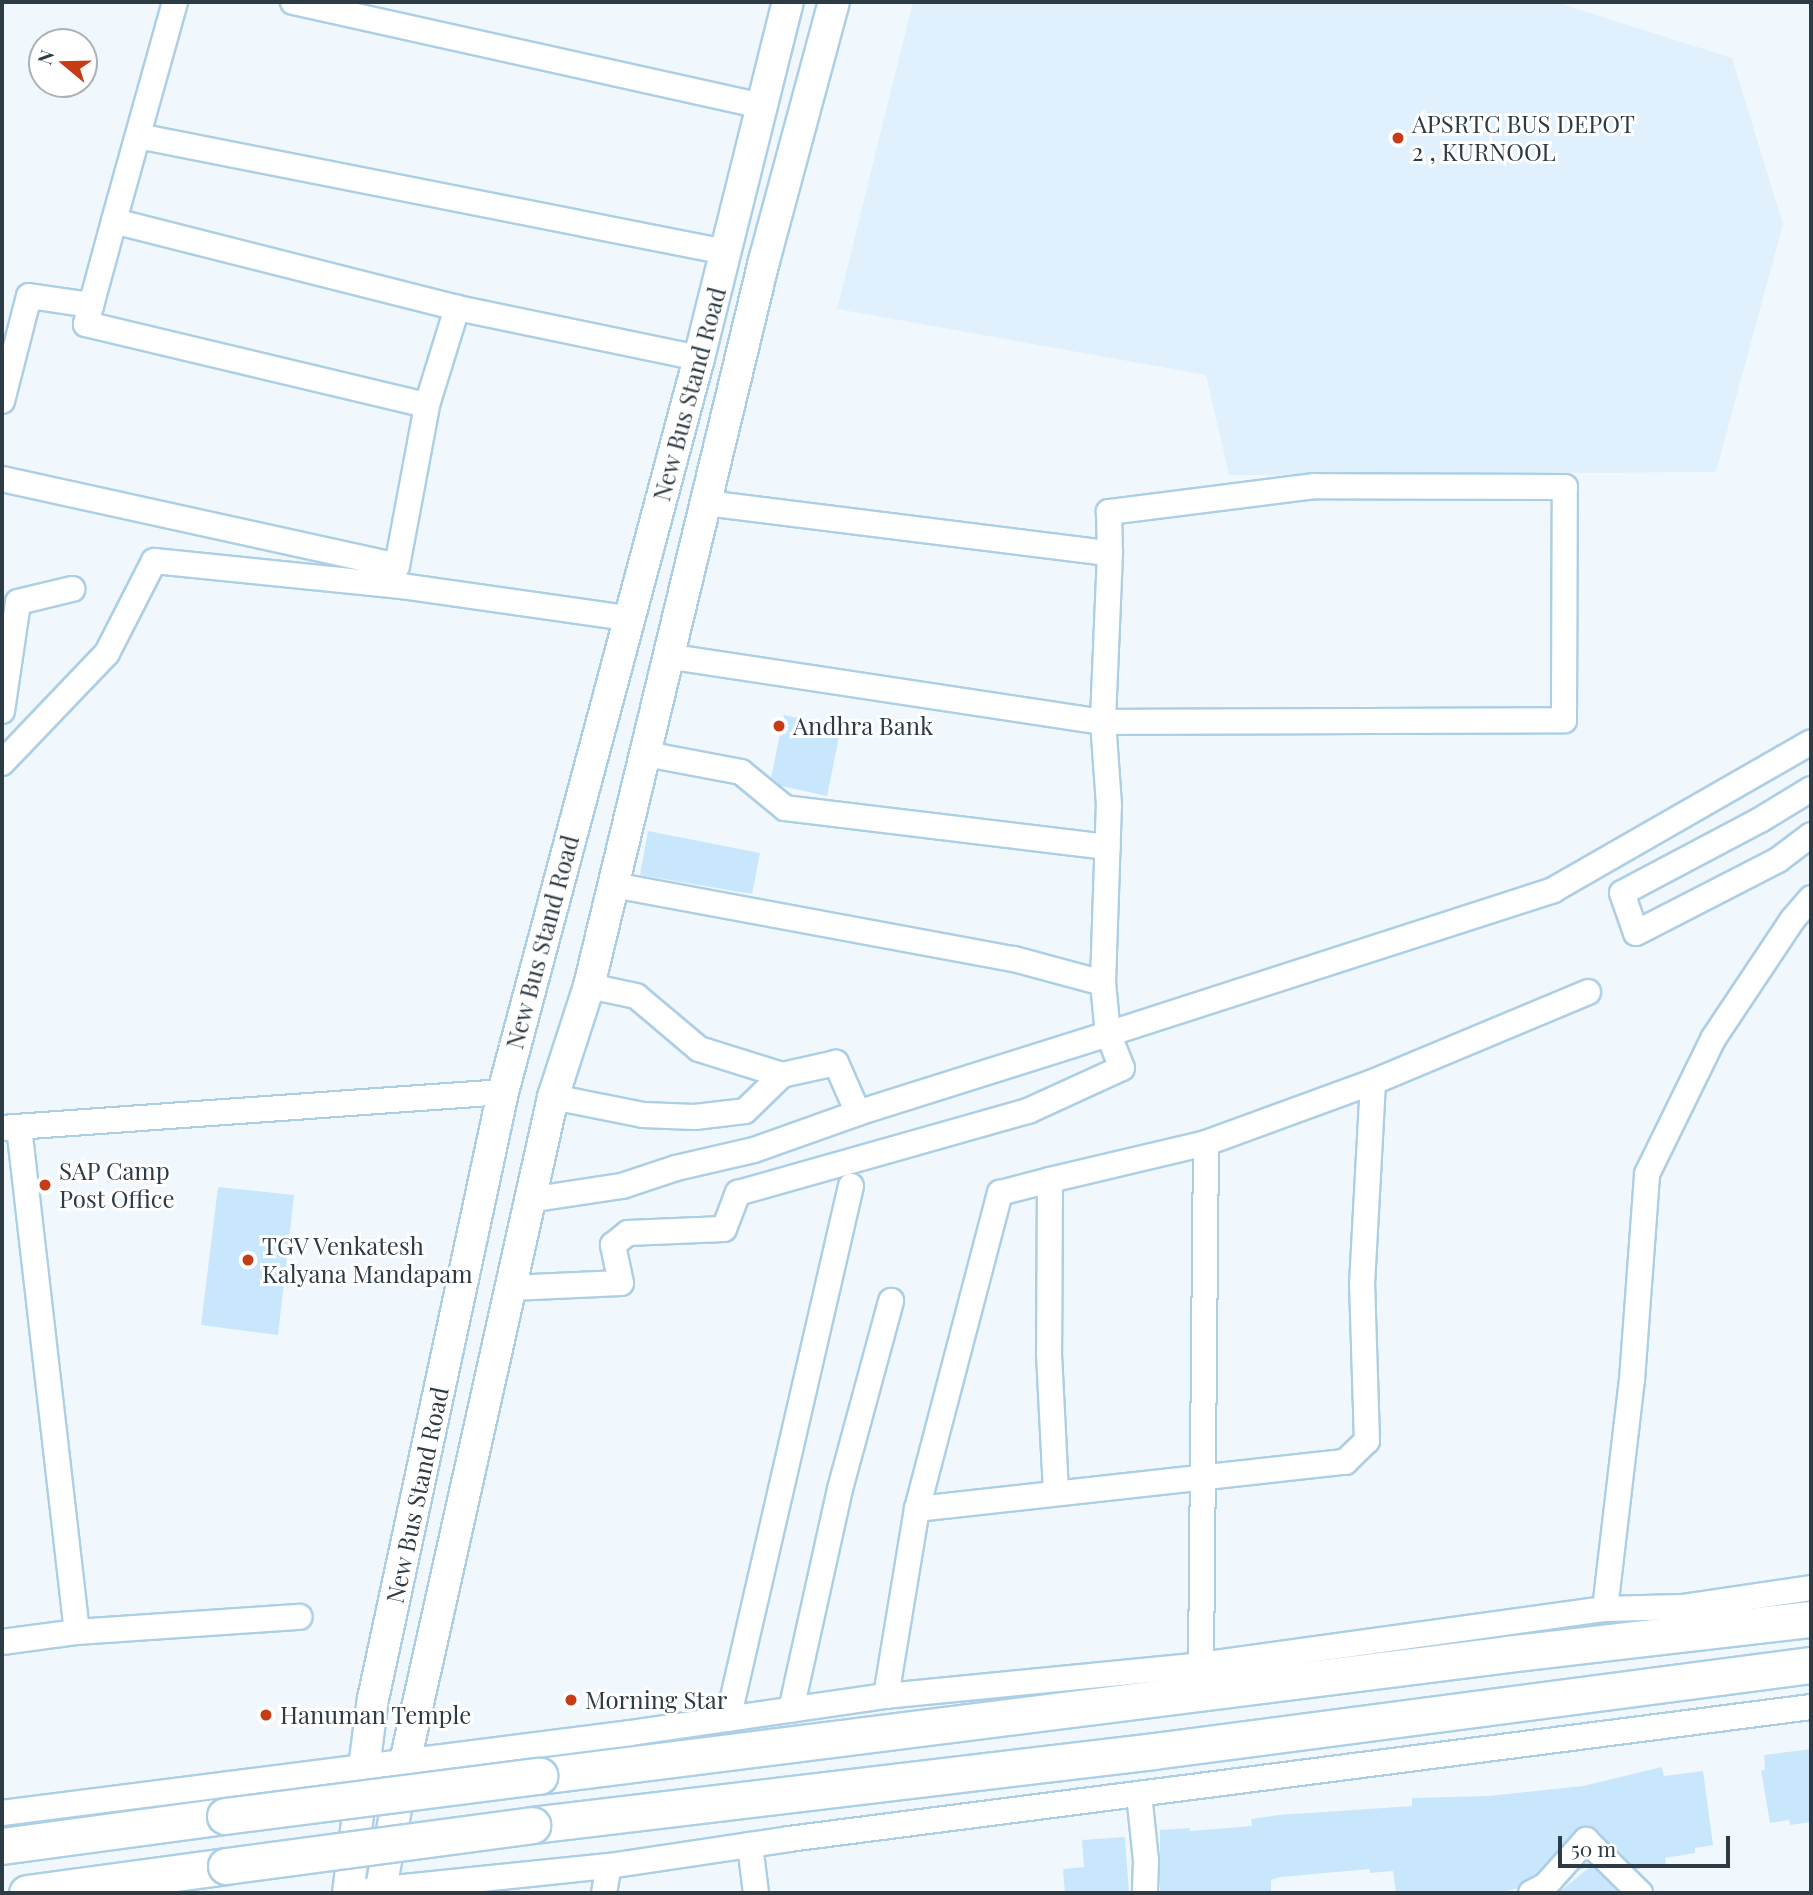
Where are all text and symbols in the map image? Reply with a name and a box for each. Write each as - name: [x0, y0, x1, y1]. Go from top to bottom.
- north arrow: [28, 28, 98, 98]
- text: N: [31, 46, 60, 68]
- place label: APSRTC BUS DEPOT 2 , KURNOOL: [1412, 110, 1635, 166]
- marker: APSRTC BUS DEPOT 2 , KURNOOL: [1390, 130, 1406, 146]
- street label: New Bus Stand Road: [647, 284, 731, 504]
- place label: Andhra Bank: [793, 712, 934, 740]
- marker: Andhra Bank: [771, 718, 787, 734]
- street label: New Bus Stand Road: [500, 832, 584, 1052]
- place label: SAP Camp Post Office: [59, 1157, 175, 1213]
- marker: SAP Camp Post Office: [37, 1177, 53, 1193]
- place label: TGV Venkatesh Kalyana Mandapam: [262, 1232, 473, 1288]
- marker: TGV Venkatesh Kalyana Mandapam: [240, 1252, 256, 1268]
- street label: New Bus Stand Road: [380, 1384, 454, 1606]
- place label: Morning Star: [585, 1686, 727, 1714]
- marker: Morning Star: [563, 1692, 579, 1708]
- place label: Hanuman Temple: [280, 1701, 472, 1729]
- marker: Hanuman Temple: [258, 1707, 274, 1723]
- scale bar: [1561, 1822, 1732, 1866]
- text: 50 m: [1571, 1834, 1616, 1862]

